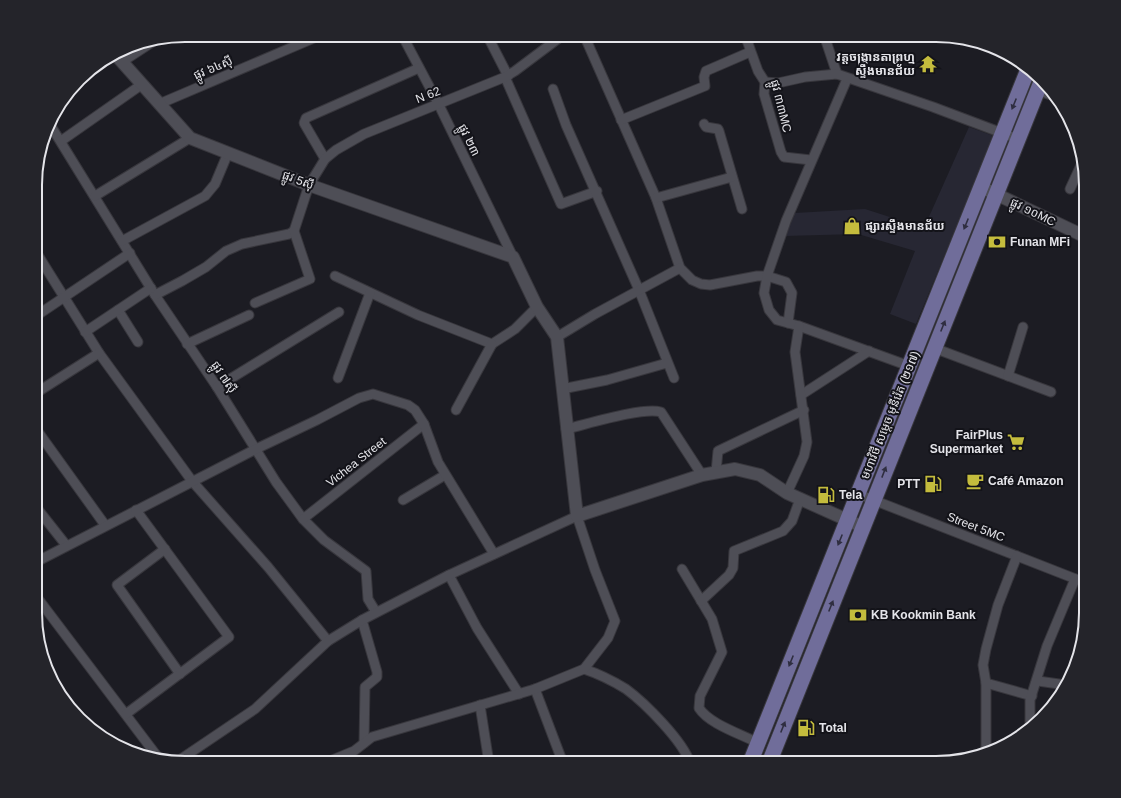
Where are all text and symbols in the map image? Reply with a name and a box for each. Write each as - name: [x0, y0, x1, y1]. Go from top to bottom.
- place label: វត្តចង្ក្រានតាព្រហ្ម ស្ទឹងមានជ័យ: [836, 50, 915, 78]
- street label: ផ្លូវ ៦៤ស៊ី: [191, 53, 236, 86]
- temple icon: វត្តចង្ក្រានតាព្រហ្ម ស្ទឹងមានជ័យ: [918, 54, 938, 74]
- street label: ផ្លូវ ៣៣MC: [764, 78, 794, 135]
- street label: N 62: [414, 84, 443, 106]
- one-way arrow: [1011, 98, 1017, 110]
- street label: ផ្លូវ ២៣: [452, 122, 483, 160]
- street label: ផ្លូវ 5ស៊ី: [279, 168, 316, 196]
- street label: ផ្លូវ ១០MC: [1006, 195, 1058, 232]
- shop icon: ផ្សារស្ទឹងមានជ័យ: [842, 216, 862, 236]
- place label: ផ្សារស្ទឹងមានជ័យ: [865, 219, 945, 233]
- one-way arrow: [963, 219, 969, 230]
- bank icon: Funan MFi: [987, 232, 1007, 252]
- place label: Funan MFi: [1010, 235, 1070, 249]
- one-way arrow: [941, 319, 947, 331]
- street label: មហាវិថី សម្តេច មុនីរ៉េត (២១៧): [857, 349, 922, 481]
- street label: ផ្លូវ ៧ស៊ី: [205, 358, 240, 398]
- place label: FairPlus Supermarket: [930, 428, 1003, 456]
- supermarket icon: FairPlus Supermarket: [1006, 432, 1026, 452]
- street label: Vichea Street: [323, 434, 389, 490]
- one-way arrow: [882, 466, 888, 478]
- cafe icon: Café Amazon: [965, 471, 985, 491]
- fuel station icon: PTT: [923, 474, 943, 494]
- place label: Café Amazon: [988, 474, 1064, 488]
- place label: PTT: [897, 477, 921, 491]
- fuel station icon: Tela: [816, 485, 836, 505]
- place label: Tela: [839, 488, 862, 502]
- street label: Street 5MC: [945, 510, 1007, 545]
- one-way arrow: [836, 535, 842, 547]
- one-way arrow: [829, 600, 835, 612]
- bank icon: KB Kookmin Bank: [848, 605, 868, 625]
- place label: KB Kookmin Bank: [871, 608, 976, 622]
- one-way arrow: [788, 655, 794, 667]
- fuel station icon: Total: [796, 718, 816, 738]
- one-way arrow: [781, 720, 787, 732]
- place label: Total: [819, 721, 847, 735]

